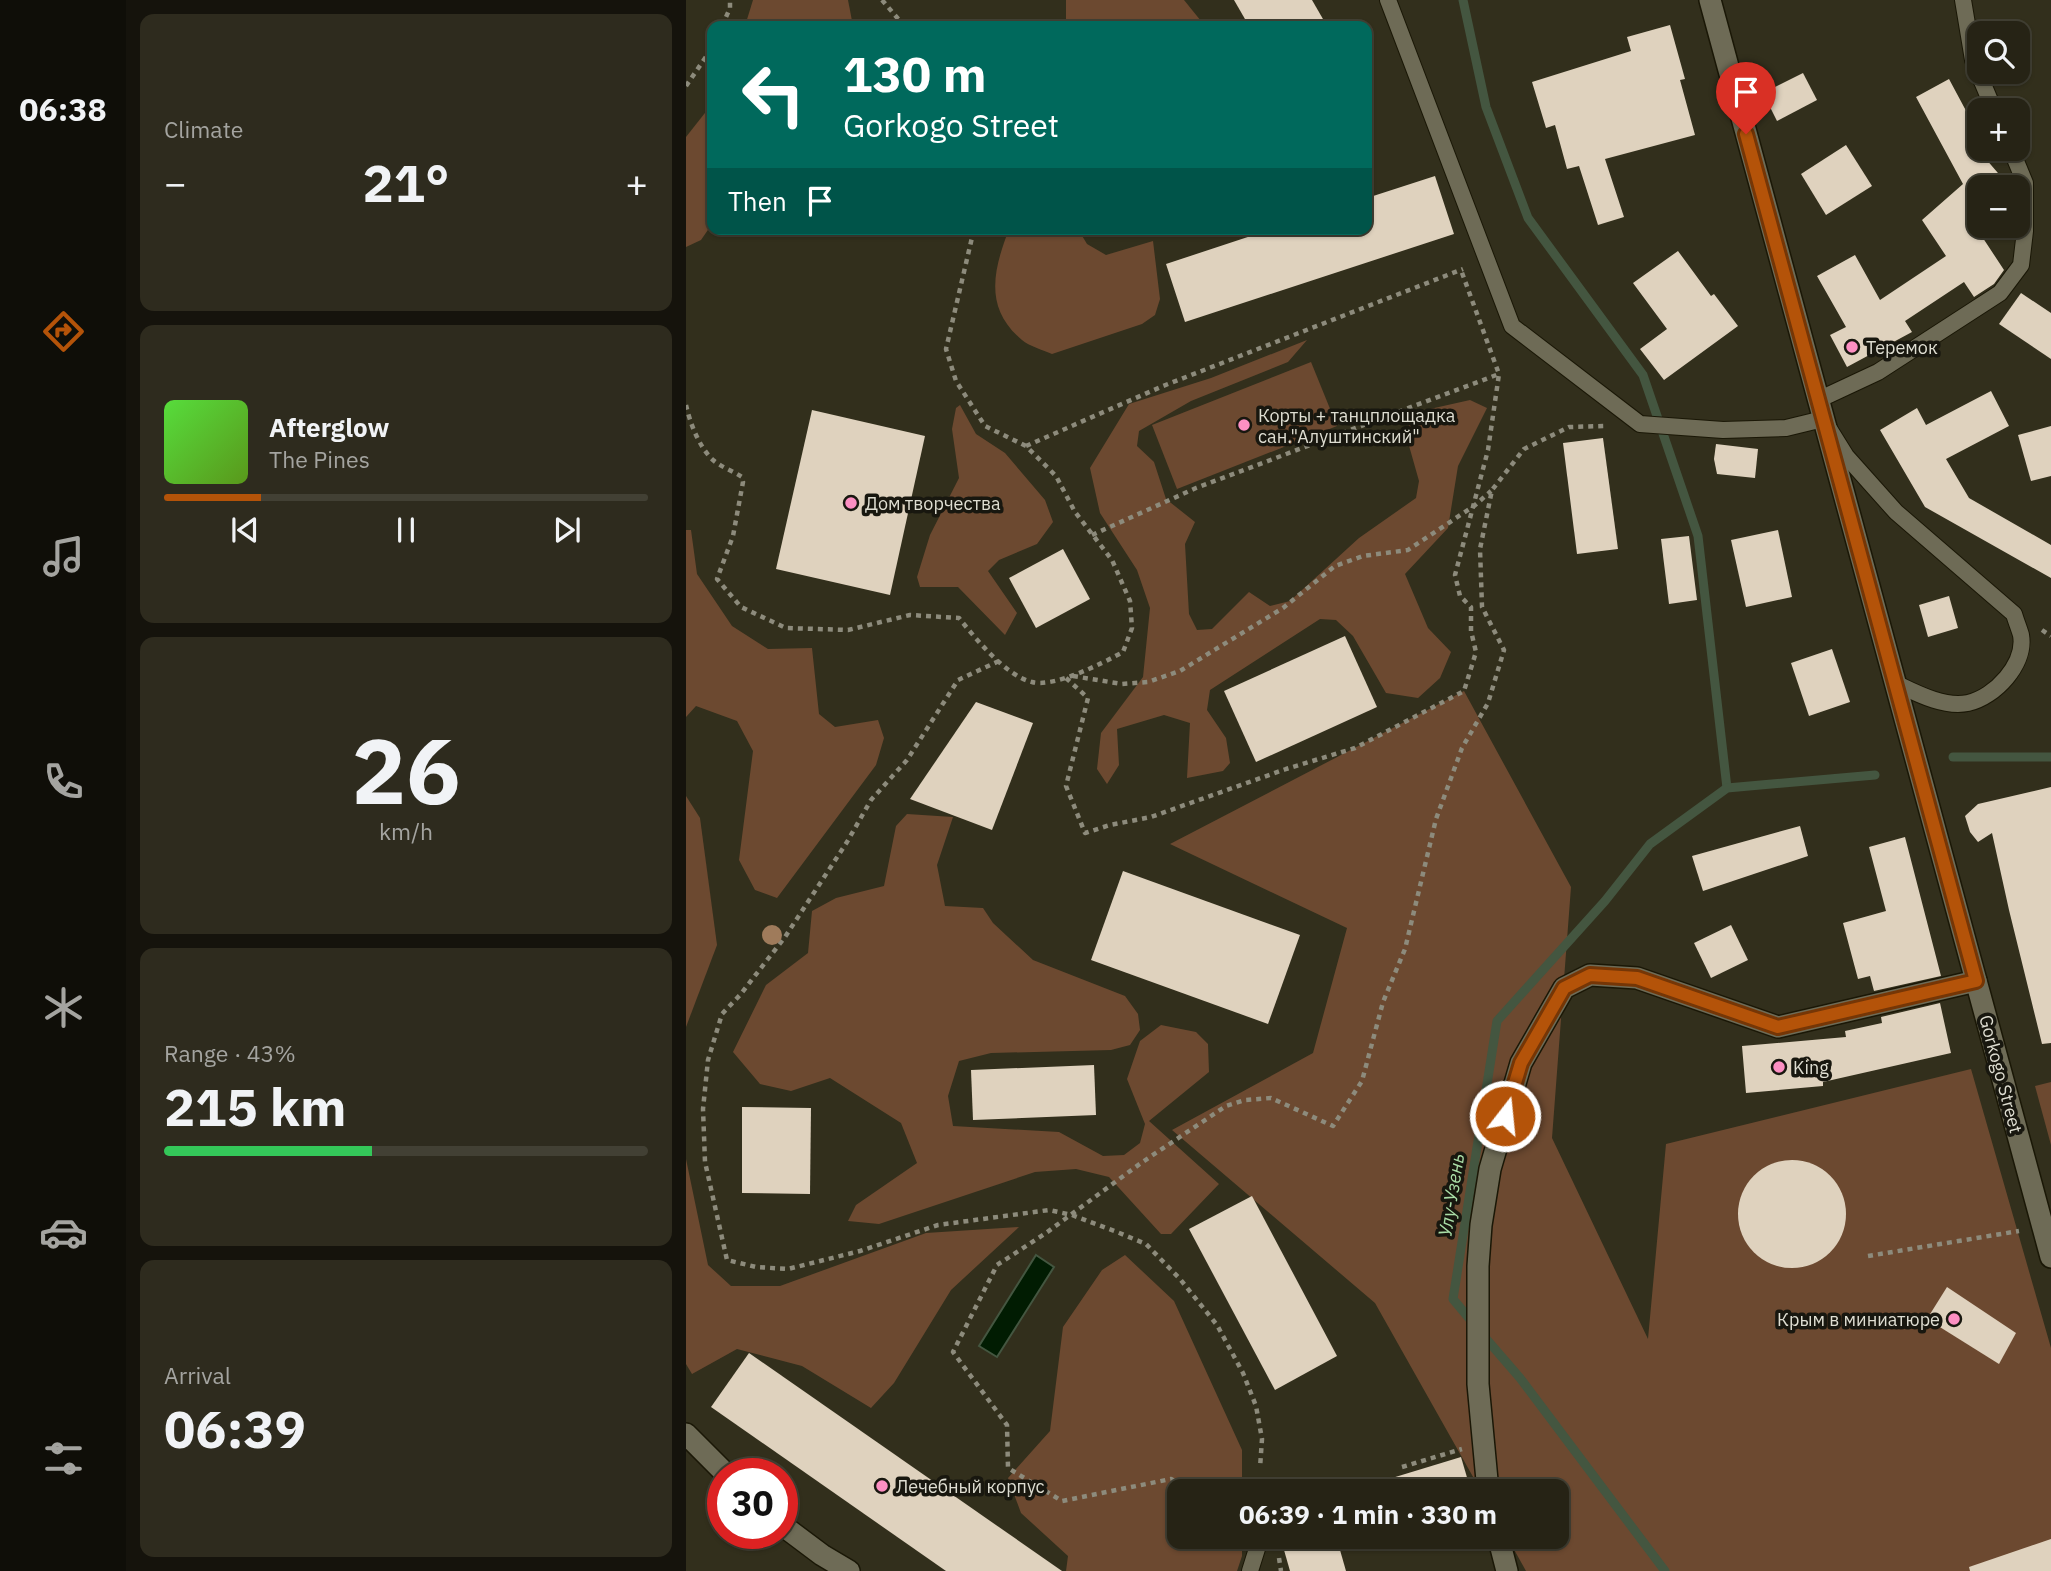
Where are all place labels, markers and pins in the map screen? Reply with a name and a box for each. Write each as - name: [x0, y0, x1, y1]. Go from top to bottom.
- pin: [1716, 62, 1776, 134]
- place label: Теремок: [1866, 336, 1938, 359]
- marker: Теремок: [1844, 339, 1860, 355]
- place label: Корты + танцплощадка сан."Алуштинский": [1258, 404, 1456, 448]
- marker: Корты + танцплощадка сан."Алуштинский": [1236, 417, 1252, 433]
- place label: Дом творчества: [865, 492, 1001, 515]
- marker: Дом творчества: [843, 495, 859, 511]
- place label: King: [1793, 1056, 1829, 1079]
- marker: King: [1771, 1059, 1787, 1075]
- place label: Крым в миниатюре: [1777, 1308, 1940, 1331]
- marker: Крым в миниатюре: [1946, 1311, 1962, 1327]
- place label: Лечебный корпус: [896, 1475, 1045, 1498]
- marker: Лечебный корпус: [874, 1478, 890, 1494]

